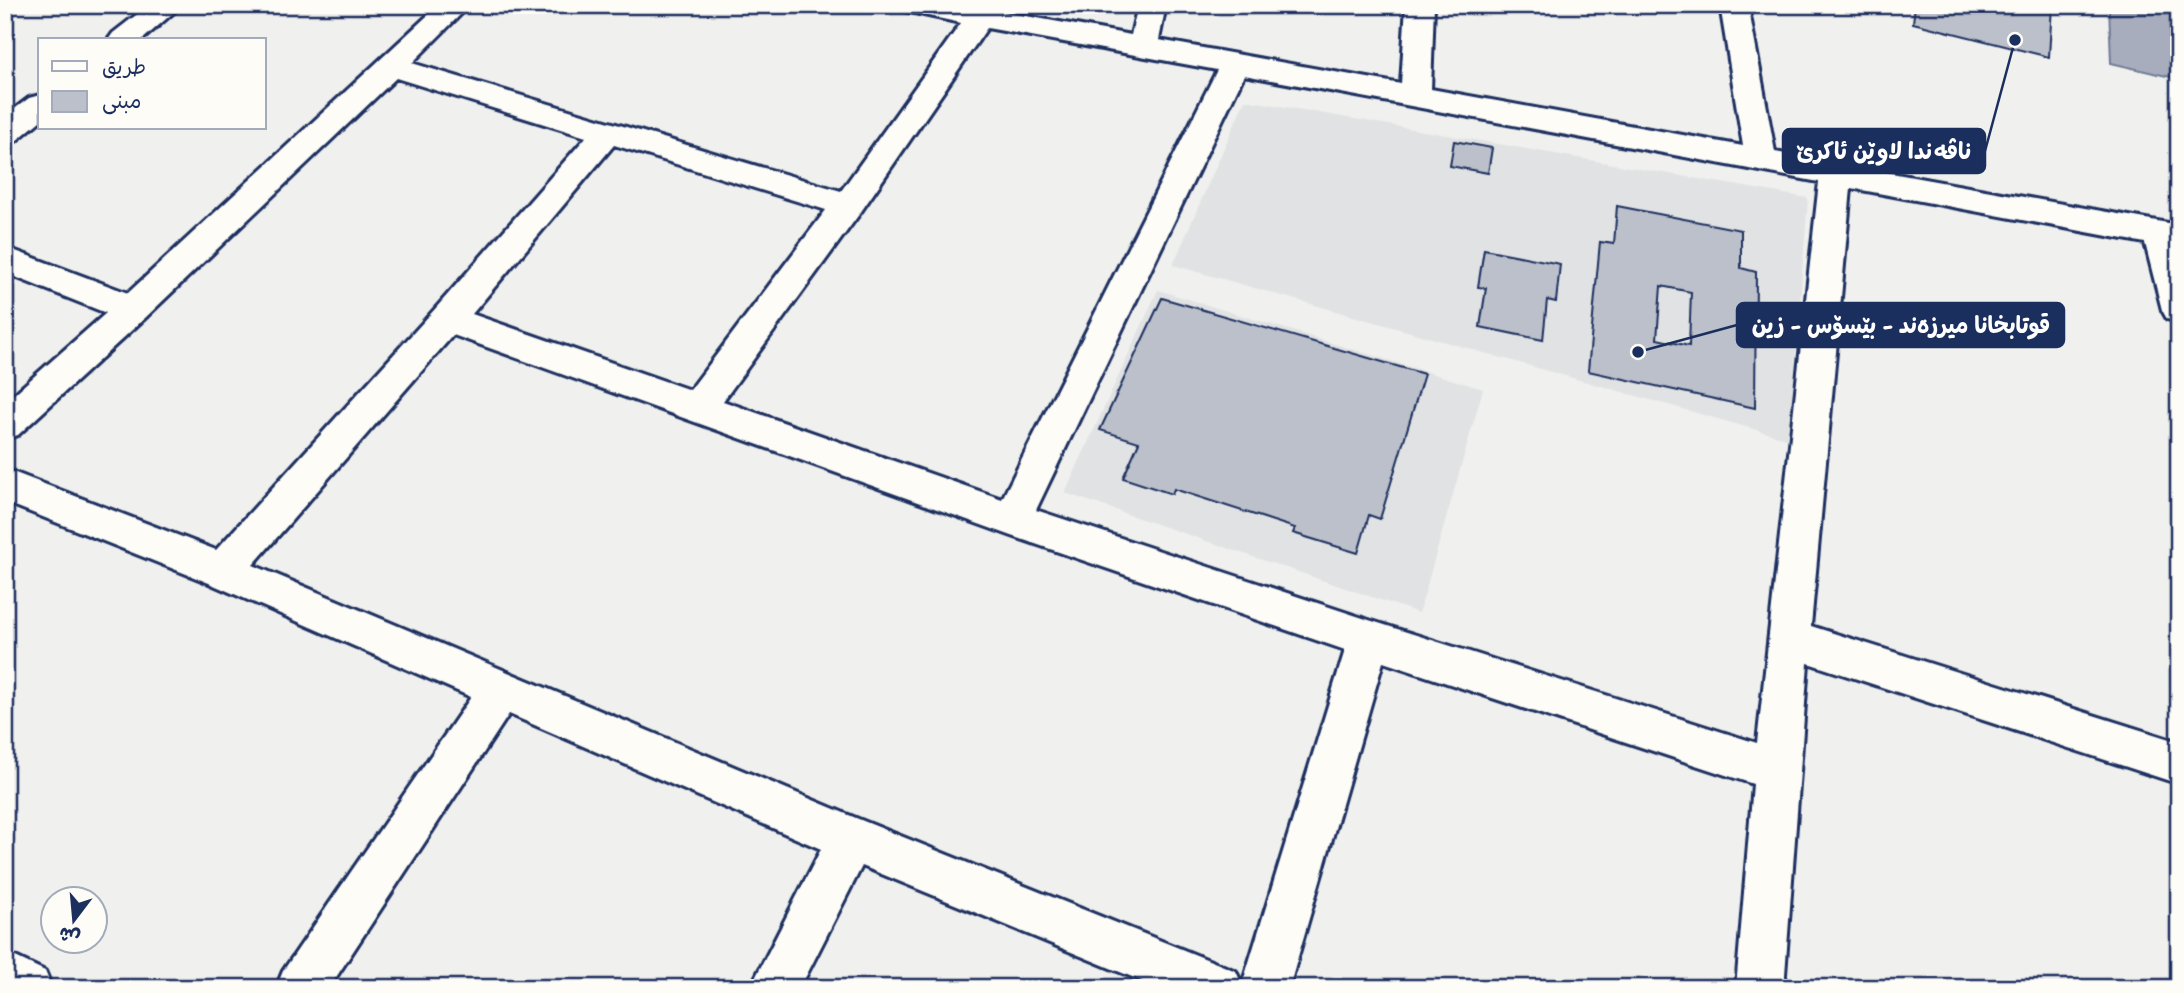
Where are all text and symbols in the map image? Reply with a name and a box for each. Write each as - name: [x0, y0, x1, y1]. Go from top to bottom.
- legend: [38, 38, 266, 130]
- text: طريق: [102, 48, 146, 86]
- text: مبنى: [102, 82, 141, 120]
- callout: ناڤەندا لاوێن ئاکرێ: [1783, 129, 1985, 173]
- text: ناڤەندا لاوێن ئاکرێ: [1796, 131, 1971, 172]
- callout: قوتابخانا میرزەند - بێسۆس - زین: [1737, 303, 2064, 347]
- text: قوتابخانا میرزەند - بێسۆس - زین: [1752, 305, 2050, 346]
- north arrow: [38, 884, 108, 954]
- text: ش: [55, 917, 84, 955]

